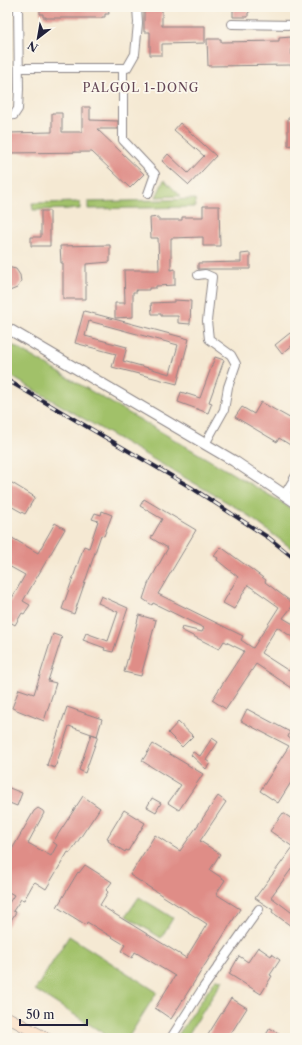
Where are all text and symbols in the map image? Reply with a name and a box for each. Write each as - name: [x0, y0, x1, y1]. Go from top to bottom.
- north arrow: [18, 18, 58, 58]
- text: N: [25, 38, 41, 55]
- district label: PALGOL 1-DONG: [83, 80, 199, 95]
- scale bar: [20, 1001, 87, 1027]
- text: 50 m: [26, 1007, 55, 1022]

